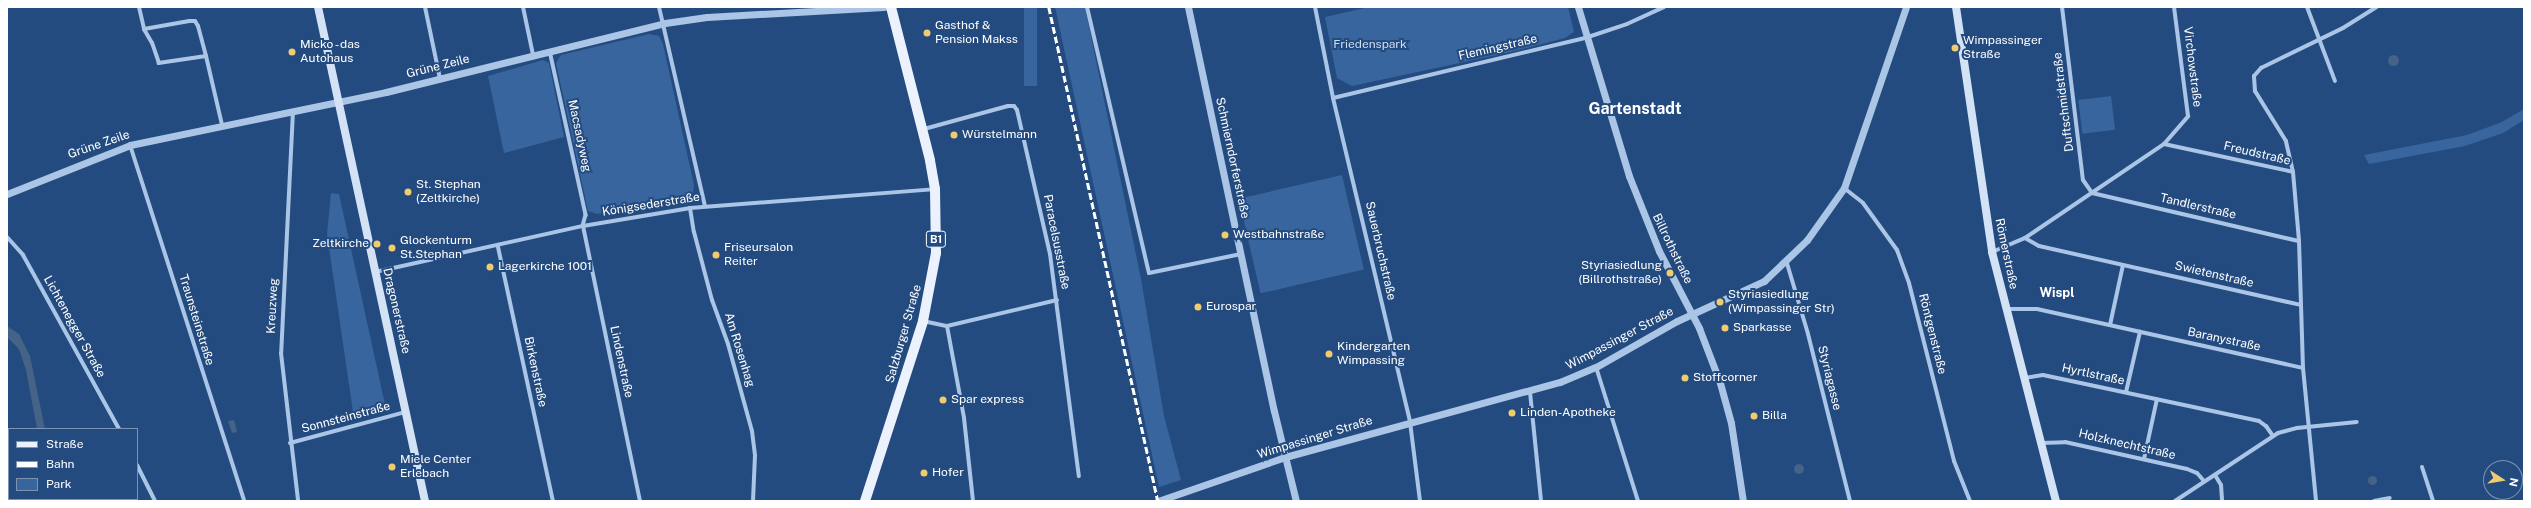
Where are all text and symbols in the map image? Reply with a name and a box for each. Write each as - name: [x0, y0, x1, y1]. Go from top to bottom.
- place label: Gasthof & Pension Makss: [935, 19, 1018, 47]
- street label: Virchowstraße: [2180, 26, 2204, 108]
- marker: Gasthof & Pension Makss: [922, 28, 932, 38]
- street label: Flemingstraße: [1457, 32, 1539, 64]
- place label: Wimpassinger Straße: [1963, 34, 2042, 62]
- place label: Micko - das Autohaus: [300, 38, 363, 66]
- park label: Friedenspark: [1333, 38, 1407, 52]
- marker: Wimpassinger Straße: [1950, 43, 1960, 53]
- marker: Micko - das Autohaus: [287, 47, 297, 57]
- street label: Grüne Zeile: [405, 52, 471, 82]
- street label: Duftschmidstraße: [2051, 52, 2077, 152]
- street label: Schmierndorferstraße: [1212, 96, 1252, 220]
- street label: Macsadyweg: [564, 99, 594, 173]
- district label: Gartenstadt: [1588, 99, 1682, 119]
- street label: Grüne Zeile: [66, 128, 132, 162]
- place label: Würstelmann: [962, 128, 1037, 142]
- marker: Würstelmann: [949, 130, 959, 140]
- street label: Freudstraße: [2222, 139, 2292, 169]
- place label: St. Stephan (Zeltkirche): [416, 178, 481, 206]
- marker: St. Stephan (Zeltkirche): [403, 187, 413, 197]
- street label: Königsederstraße: [601, 190, 701, 220]
- street label: Tandlerstraße: [2159, 191, 2237, 223]
- street label: Paracelsusstraße: [1040, 193, 1072, 291]
- street label: Sauerbruchstraße: [1362, 200, 1398, 302]
- street label: Billrothstraße: [1649, 212, 1695, 286]
- street label: Römerstraße: [1991, 217, 2021, 291]
- place label: Westbahnstraße: [1233, 228, 1324, 242]
- road number: B1: [925, 230, 947, 248]
- marker: Westbahnstraße: [1220, 230, 1230, 240]
- place label: Glockenturm St.Stephan: [400, 234, 472, 262]
- place label: Zeltkirche: [312, 237, 369, 251]
- marker: Zeltkirche: [372, 239, 382, 249]
- place label: Friseursalon Reiter: [724, 241, 793, 269]
- marker: Glockenturm St.Stephan: [387, 243, 397, 253]
- marker: Friseursalon Reiter: [711, 250, 721, 260]
- place label: Styriasiedlung (Billrothstraße): [1578, 259, 1662, 287]
- street label: Swietenstraße: [2173, 259, 2255, 291]
- place label: Lagerkirche 1001: [498, 260, 592, 274]
- marker: Lagerkirche 1001: [485, 262, 495, 272]
- street label: Dragonerstraße: [379, 267, 413, 355]
- marker: Styriasiedlung (Billrothstraße): [1665, 268, 1675, 278]
- street label: Lichtenegger Straße: [40, 273, 108, 381]
- street label: Traunsteinstraße: [175, 273, 217, 367]
- street label: Kreuzweg: [264, 278, 282, 334]
- street label: Salzburger Straße: [883, 283, 925, 385]
- district label: Wispl: [2039, 285, 2075, 301]
- place label: Styriasiedlung (Wimpassinger Str): [1728, 288, 1835, 316]
- street label: Röntgenstraße: [1915, 292, 1949, 376]
- marker: Styriasiedlung (Wimpassinger Str): [1715, 297, 1725, 307]
- place label: Eurospar: [1206, 300, 1256, 314]
- marker: Eurospar: [1193, 302, 1203, 312]
- street label: Wimpassinger Straße: [1564, 305, 1676, 373]
- street label: Am Rosenhag: [721, 311, 757, 389]
- place label: Sparkasse: [1733, 321, 1792, 335]
- marker: Sparkasse: [1720, 323, 1730, 333]
- street label: Lindenstraße: [606, 325, 636, 399]
- street label: Baranystraße: [2186, 325, 2262, 355]
- street label: Birkenstraße: [521, 336, 549, 408]
- place label: Kindergarten Wimpassing: [1337, 340, 1410, 368]
- street label: Styriagasse: [1814, 344, 1844, 412]
- marker: Kindergarten Wimpassing: [1324, 349, 1334, 359]
- street label: Hyrtlstraße: [2060, 361, 2126, 389]
- place label: Stoffcorner: [1693, 371, 1757, 385]
- marker: Stoffcorner: [1680, 373, 1690, 383]
- place label: Spar express: [951, 393, 1024, 407]
- marker: Spar express: [938, 395, 948, 405]
- street label: Sonnsteinstraße: [300, 399, 392, 437]
- place label: Linden-Apotheke: [1520, 406, 1616, 420]
- marker: Linden-Apotheke: [1507, 408, 1517, 418]
- place label: Billa: [1762, 409, 1787, 423]
- marker: Billa: [1749, 411, 1759, 421]
- street label: Wimpassinger Straße: [1256, 414, 1374, 462]
- street label: Holzknechtstraße: [2077, 427, 2177, 463]
- legend: [8, 428, 138, 500]
- text: Straße: [46, 437, 83, 451]
- place label: Miele Center Erlebach: [400, 453, 471, 481]
- text: Bahn: [46, 457, 75, 471]
- north arrow: [2483, 460, 2523, 500]
- marker: Miele Center Erlebach: [387, 462, 397, 472]
- place label: Hofer: [932, 466, 964, 480]
- marker: Hofer: [919, 468, 929, 478]
- text: Park: [46, 477, 72, 491]
- text: N: [2507, 477, 2521, 488]

